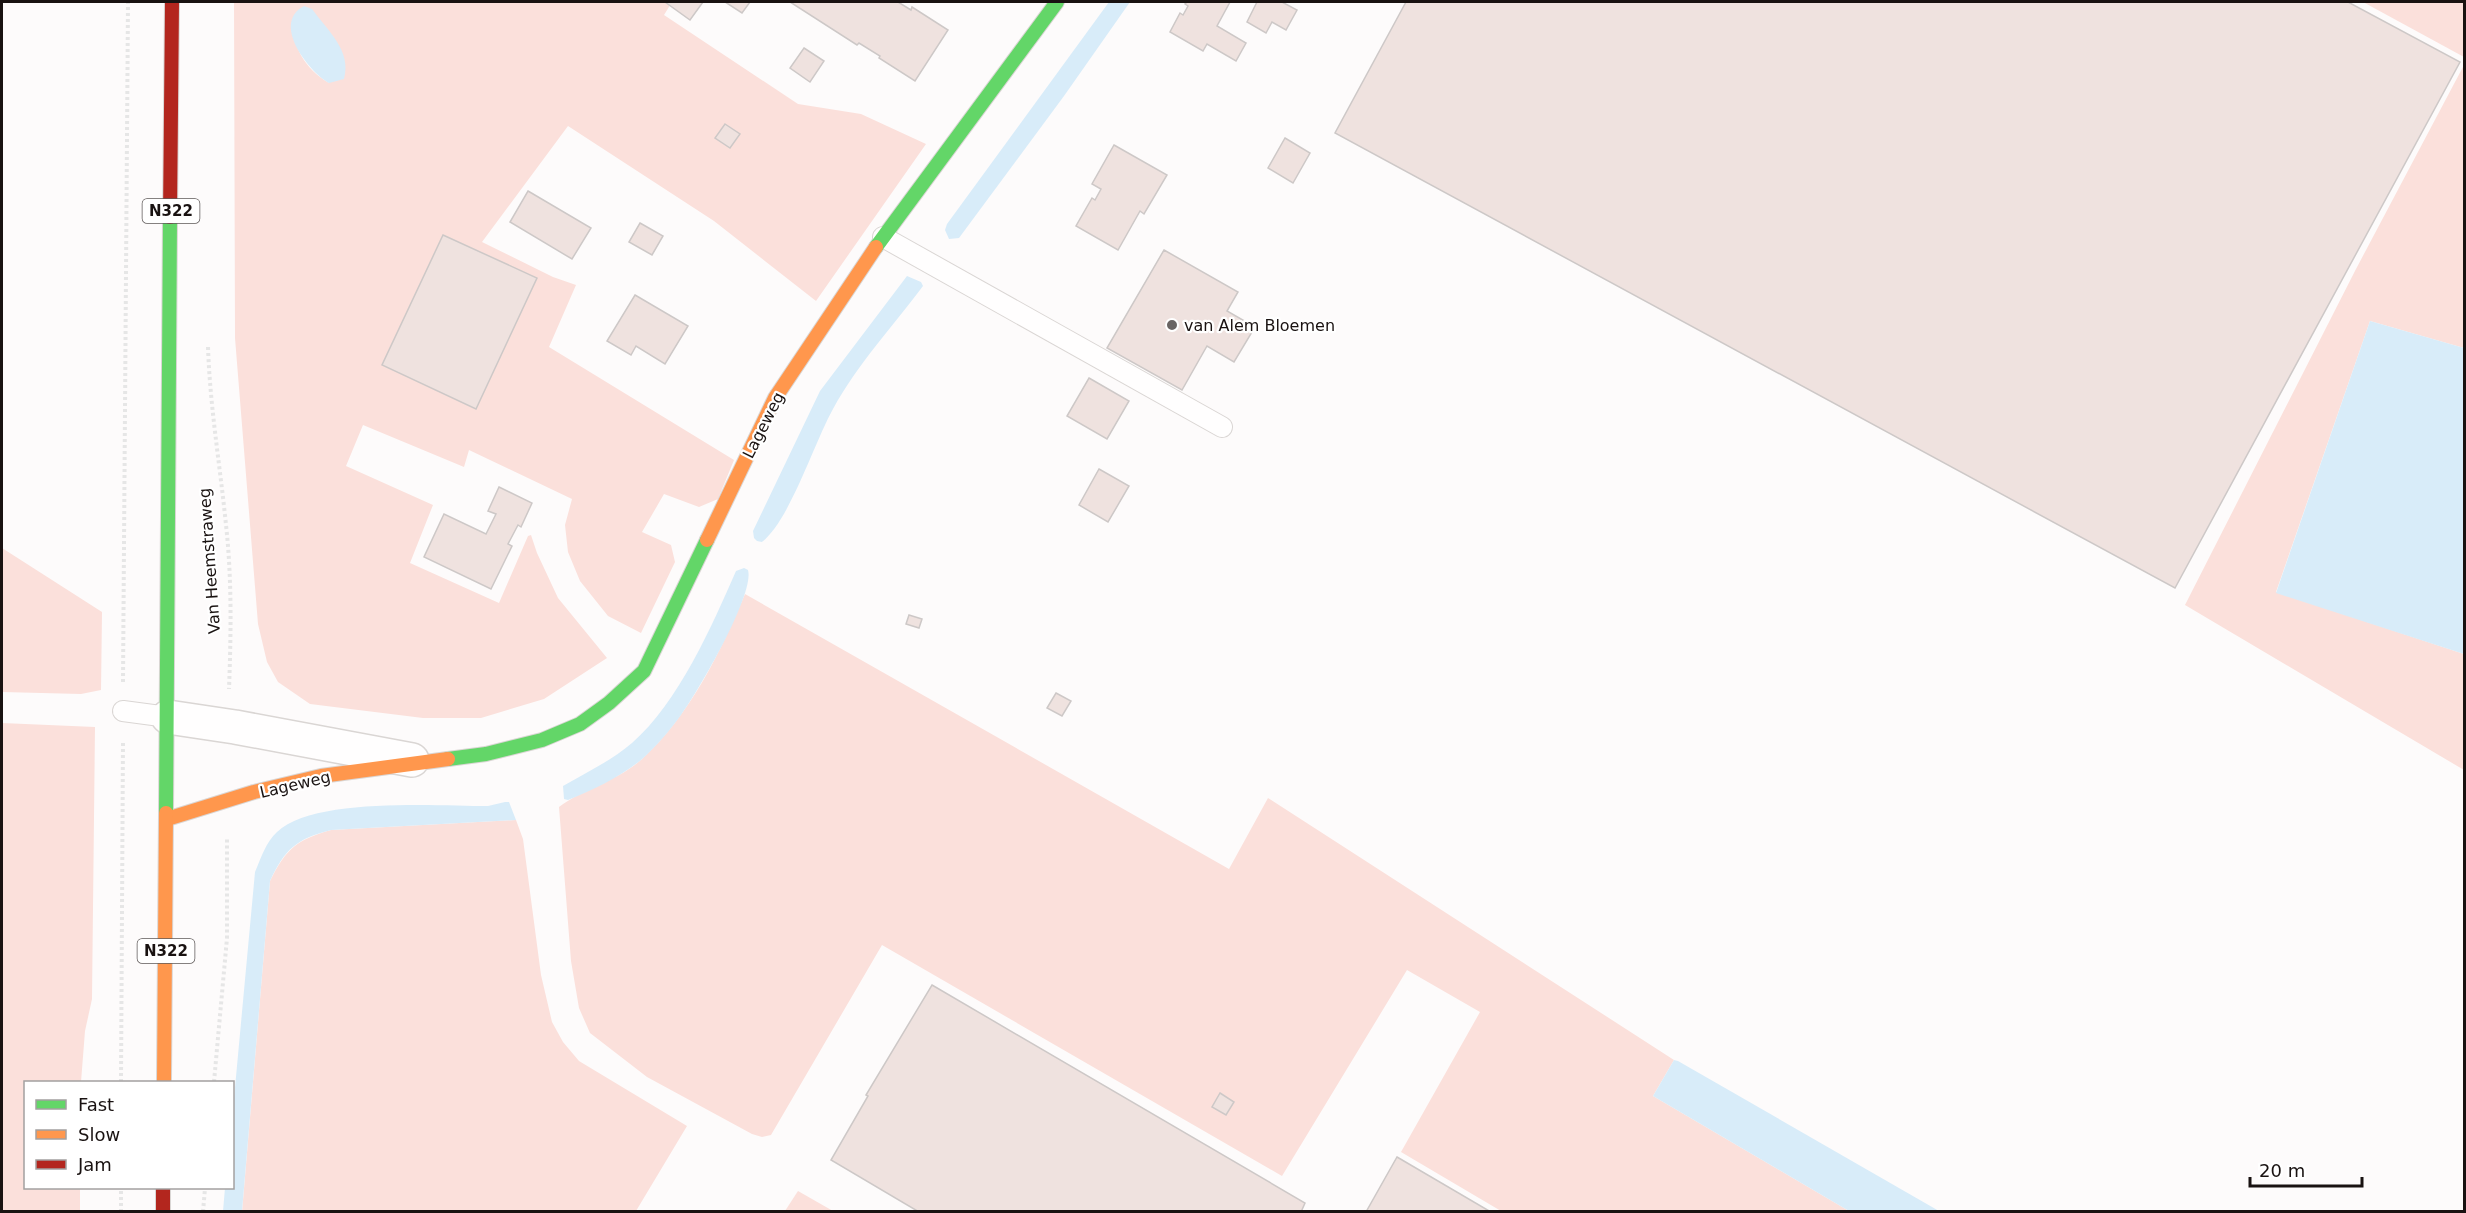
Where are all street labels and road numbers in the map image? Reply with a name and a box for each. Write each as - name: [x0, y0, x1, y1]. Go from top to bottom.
- road number: N322: [142, 199, 200, 223]
- street label: Lageweg: [739, 389, 788, 462]
- street label: Van Heemstraweg: [195, 487, 224, 635]
- street label: Lageweg: [258, 767, 332, 802]
- road number: N322: [138, 939, 195, 963]

